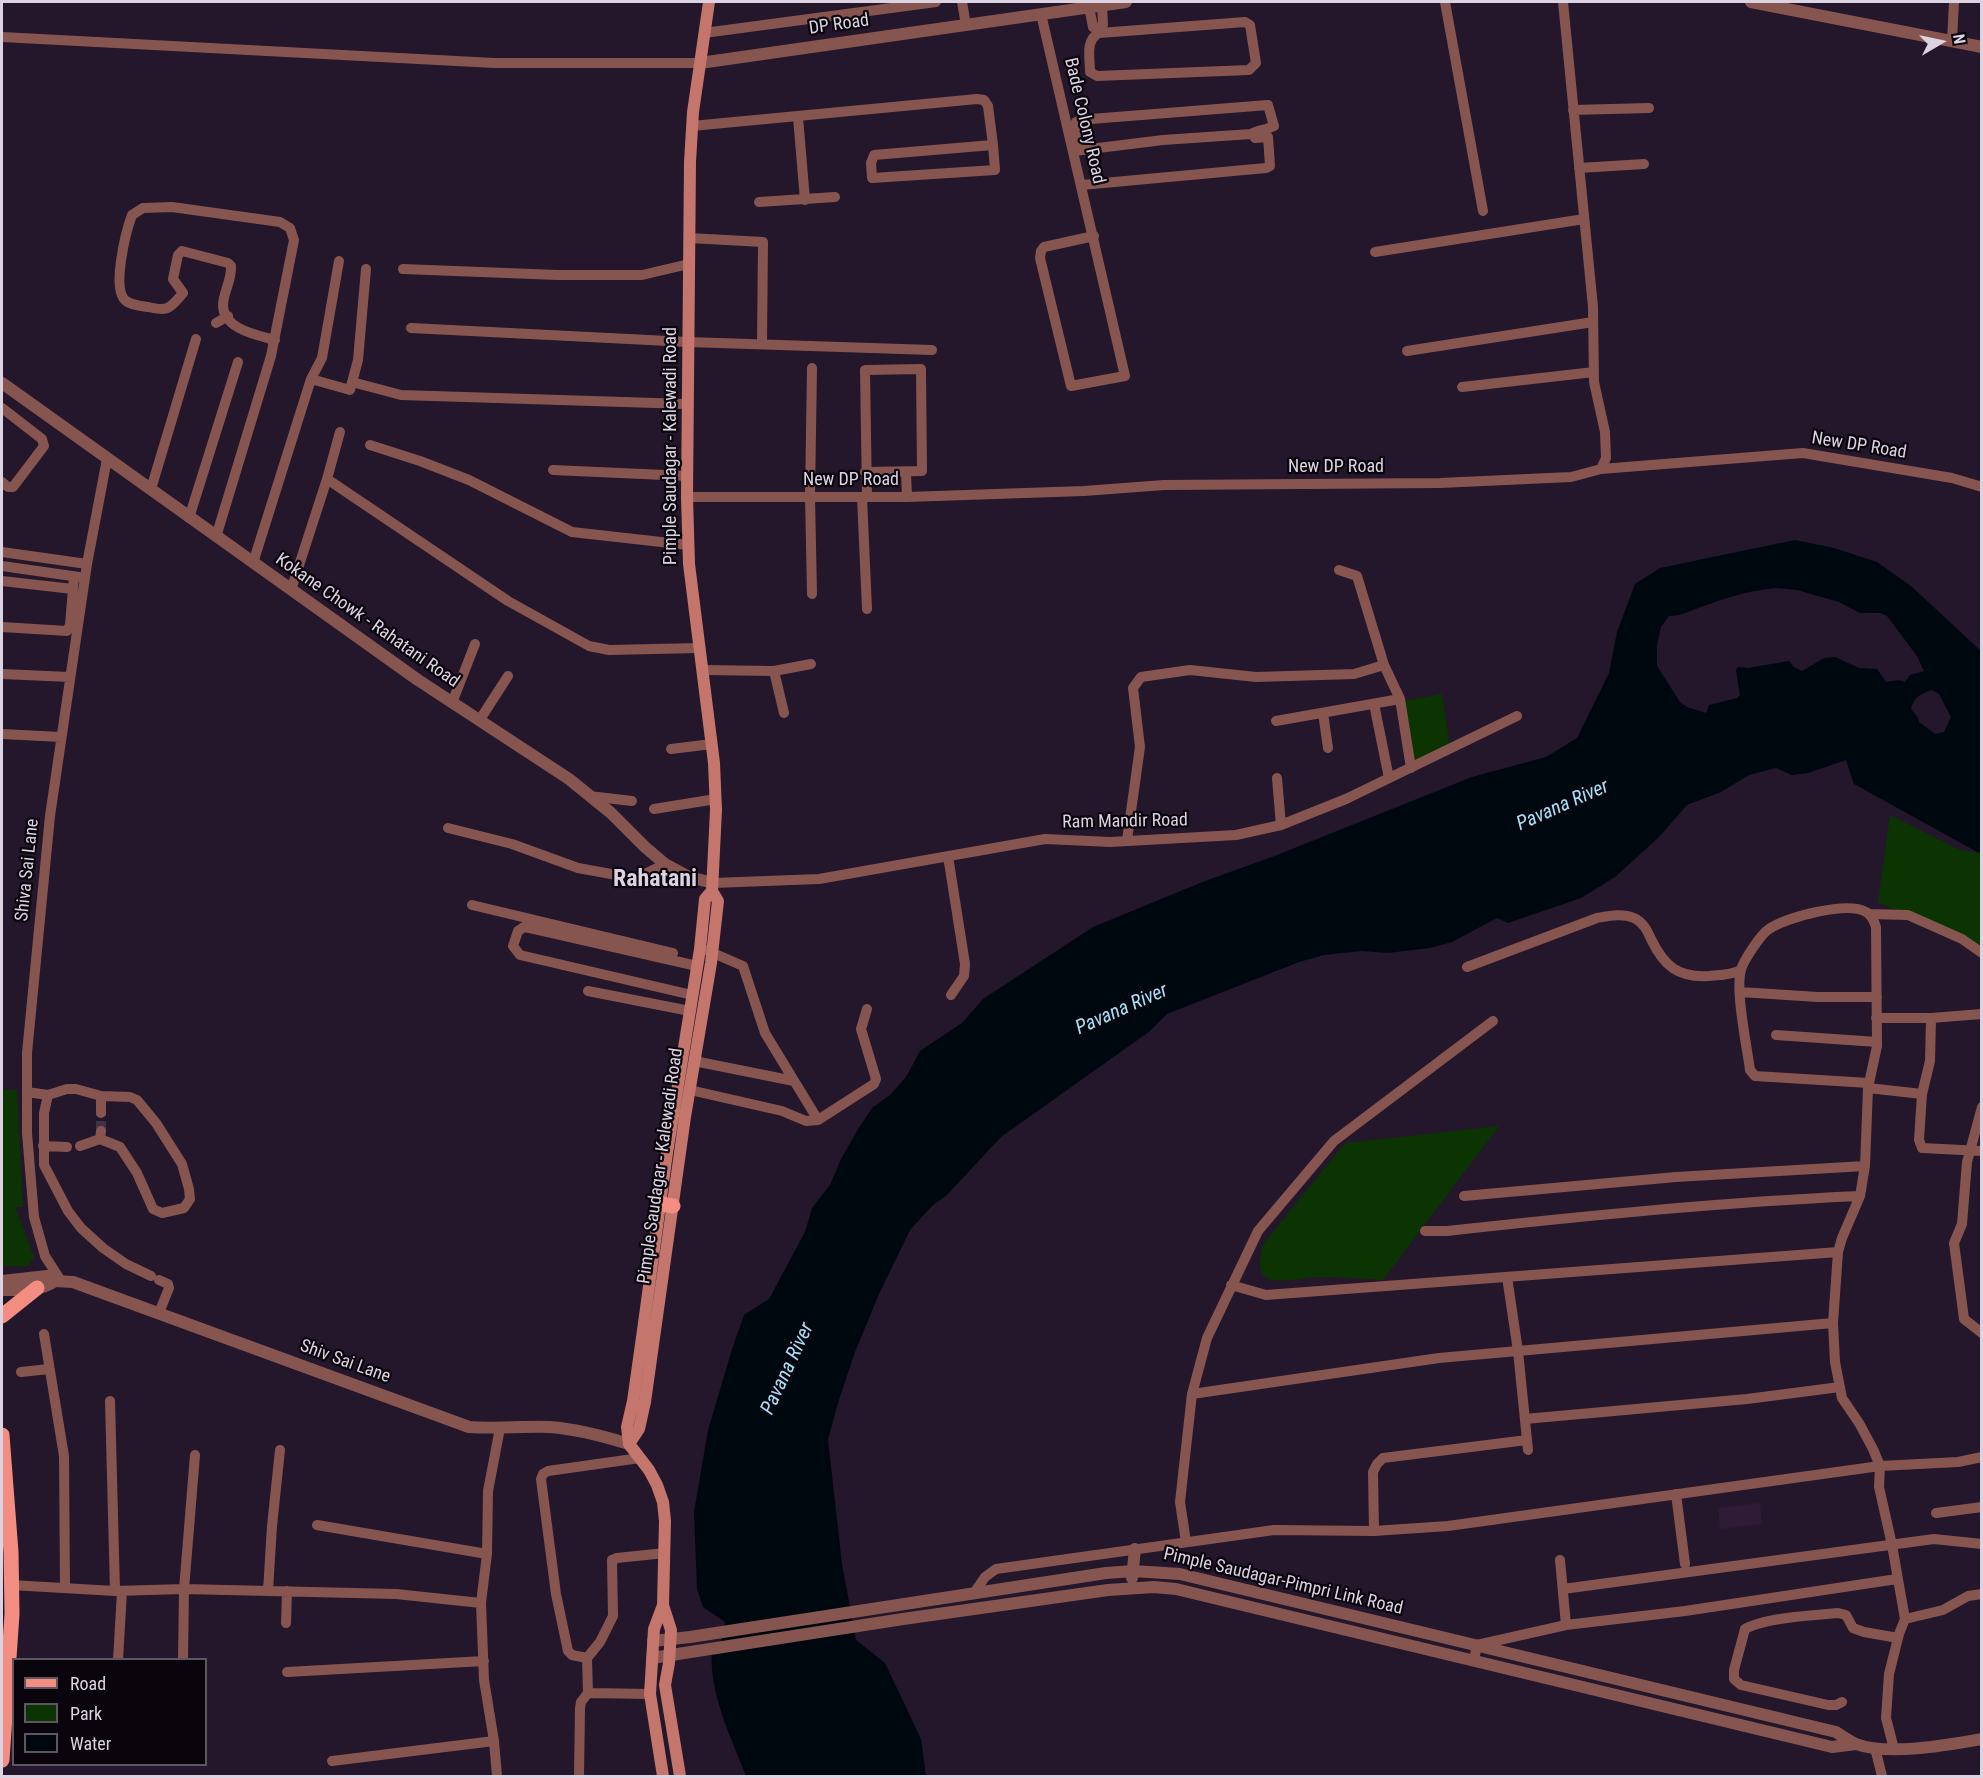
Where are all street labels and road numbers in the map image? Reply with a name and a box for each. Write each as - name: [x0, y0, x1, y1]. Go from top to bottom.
- street label: DP Road: [808, 10, 870, 40]
- street label: Bade Colony Road: [1059, 56, 1109, 186]
- street label: Pimple Saudagar - Kalewadi Road: [660, 327, 682, 565]
- street label: New DP Road: [1810, 428, 1908, 464]
- street label: New DP Road: [1288, 456, 1384, 478]
- street label: New DP Road: [803, 469, 899, 491]
- street label: Kokane Chowk - Rahatani Road: [271, 549, 463, 693]
- street label: Ram Mandir Road: [1062, 810, 1188, 834]
- street label: Shiva Sai Lane: [12, 818, 44, 922]
- street label: Pimple Saudagar - Kalewadi Road: [634, 1047, 688, 1285]
- street label: Shiv Sai Lane: [297, 1336, 393, 1388]
- street label: Pimple Saudagar-Pimpri Link Road: [1161, 1544, 1405, 1620]

